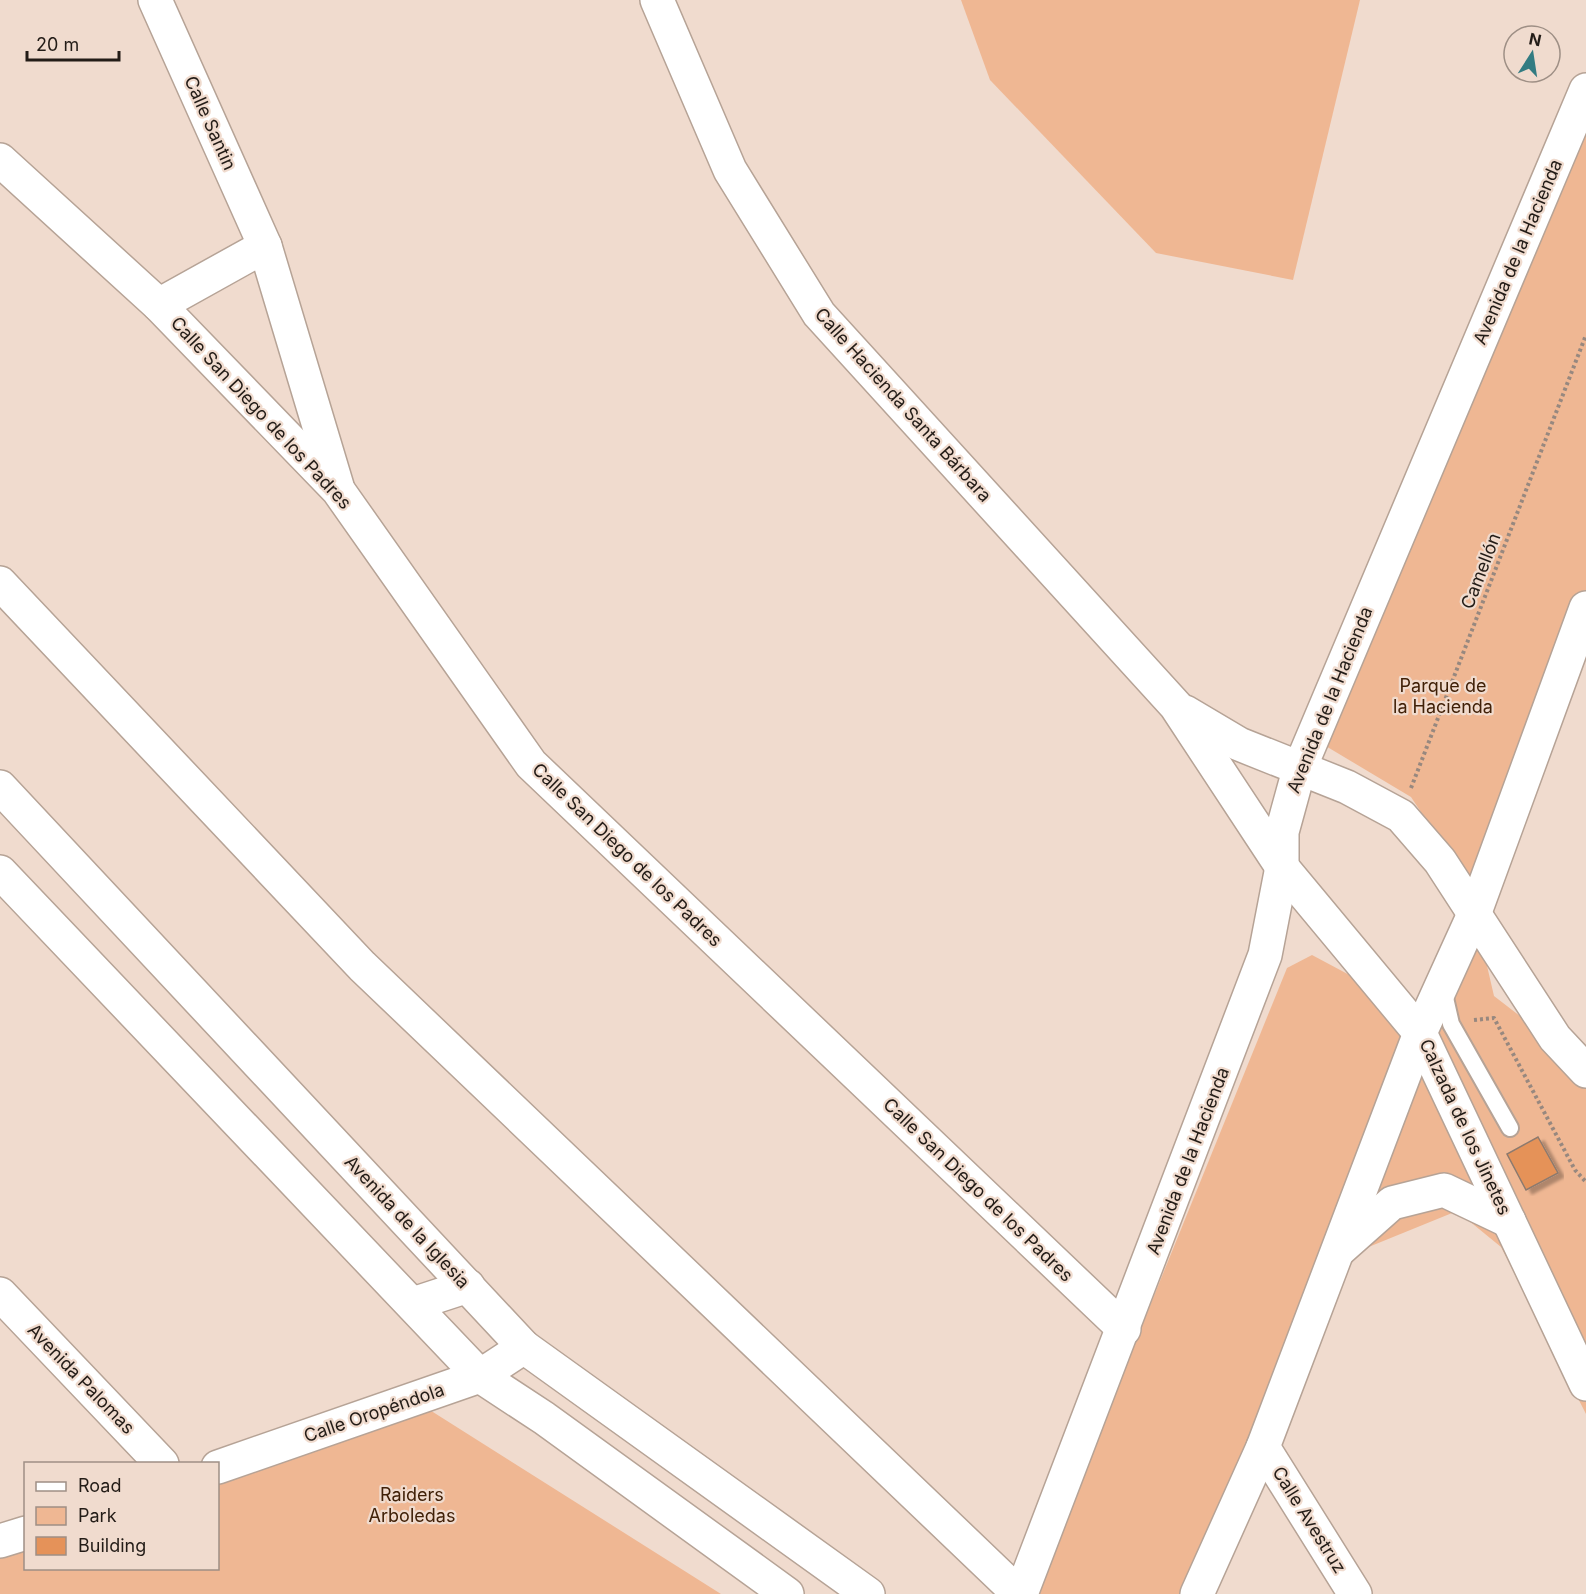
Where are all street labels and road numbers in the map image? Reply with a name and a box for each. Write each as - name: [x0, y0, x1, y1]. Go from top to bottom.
- street label: Calle Santin: [180, 73, 241, 173]
- street label: Avenida de la Hacienda: [1469, 156, 1566, 348]
- street label: Calle Hacienda Santa Bárbara: [811, 303, 996, 506]
- street label: Calle San Diego de los Padres: [167, 312, 356, 513]
- street label: Camellón: [1456, 530, 1505, 612]
- street label: Avenida de la Hacienda: [1283, 604, 1377, 796]
- street label: Calle San Diego de los Padres: [528, 759, 726, 951]
- street label: Calzada de los Jinetes: [1415, 1036, 1515, 1218]
- street label: Avenida de la Hacienda: [1142, 1064, 1233, 1258]
- street label: Calle San Diego de los Padres: [879, 1094, 1077, 1286]
- street label: Avenida de la Iglesia: [341, 1151, 474, 1292]
- street label: Avenida Palomas: [24, 1319, 139, 1438]
- street label: Calle Oropéndola: [301, 1379, 447, 1446]
- street label: Calle Avestruz: [1268, 1463, 1351, 1577]

